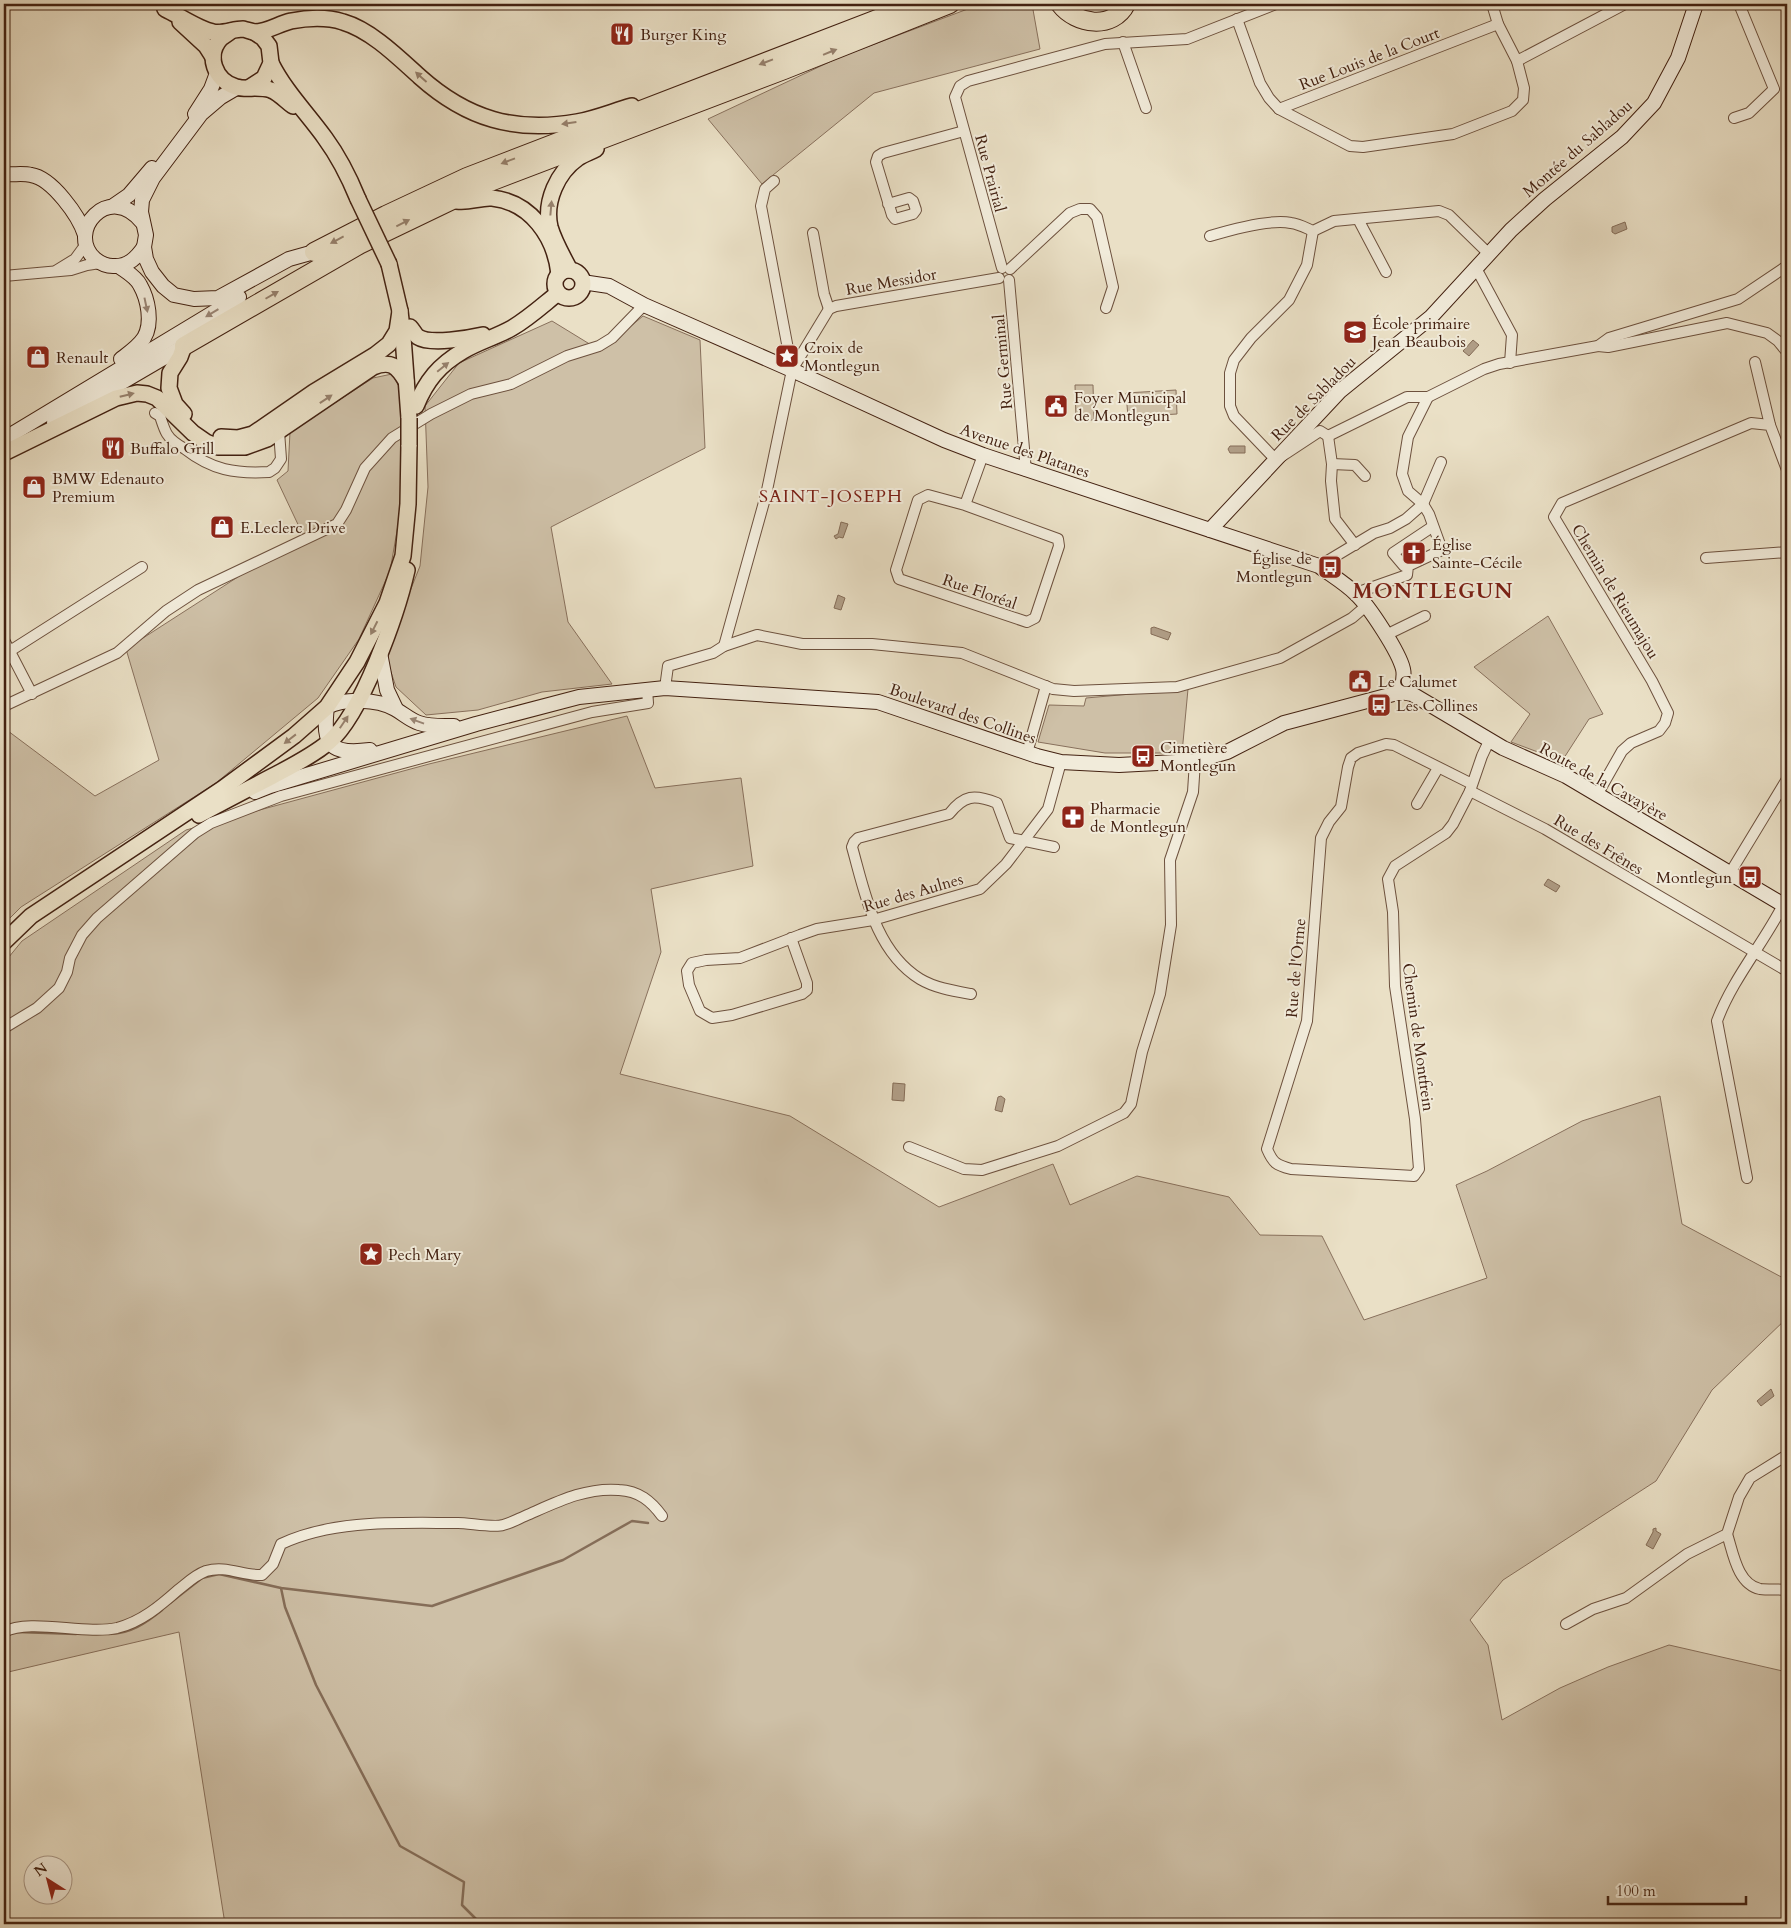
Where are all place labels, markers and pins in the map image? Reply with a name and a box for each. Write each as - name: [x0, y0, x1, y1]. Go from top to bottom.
- restaurant icon: Burger King: [609, 21, 635, 47]
- place label: Burger King: [640, 24, 726, 46]
- place label: École primaire Jean Beaubois: [1370, 313, 1470, 353]
- school or university icon: École primaire Jean Beaubois: [1342, 319, 1368, 345]
- place label: Croix de Montlegun: [804, 337, 880, 377]
- place icon: Croix de Montlegun: [774, 343, 800, 369]
- shop icon: Renault: [25, 344, 51, 370]
- place label: Renault: [56, 347, 108, 369]
- place label: Foyer Municipal de Montlegun: [1074, 387, 1186, 427]
- public building icon: Foyer Municipal de Montlegun: [1043, 393, 1069, 419]
- restaurant icon: Buffalo Grill: [100, 435, 126, 461]
- place label: Buffalo Grill: [130, 438, 214, 460]
- place label: BMW Edenauto Premium: [52, 468, 164, 508]
- shop icon: BMW Edenauto Premium: [21, 474, 47, 500]
- shop icon: E.Leclerc Drive: [209, 514, 235, 540]
- place label: E.Leclerc Drive: [240, 517, 346, 539]
- place label: Église Sainte-Cécile: [1432, 534, 1523, 574]
- church icon: Église Sainte-Cécile: [1401, 540, 1427, 566]
- place label: Église de Montlegun: [1236, 548, 1312, 588]
- bus stop icon: Église de Montlegun: [1317, 554, 1343, 580]
- public building icon: Le Calumet: [1347, 668, 1373, 694]
- place label: Le Calumet: [1378, 671, 1457, 693]
- bus stop icon: Les Collines: [1366, 692, 1392, 718]
- place label: Les Collines: [1396, 695, 1478, 717]
- place label: Cimetière Montlegun: [1160, 737, 1236, 777]
- bus stop icon: Cimetière Montlegun: [1130, 743, 1156, 769]
- place label: Pharmacie de Montlegun: [1090, 798, 1186, 838]
- pharmacy icon: Pharmacie de Montlegun: [1060, 804, 1086, 830]
- bus stop icon: Montlegun: [1737, 864, 1763, 890]
- place label: Montlegun: [1656, 867, 1732, 889]
- place icon: Pech Mary: [358, 1241, 384, 1267]
- place label: Pech Mary: [388, 1244, 462, 1266]

